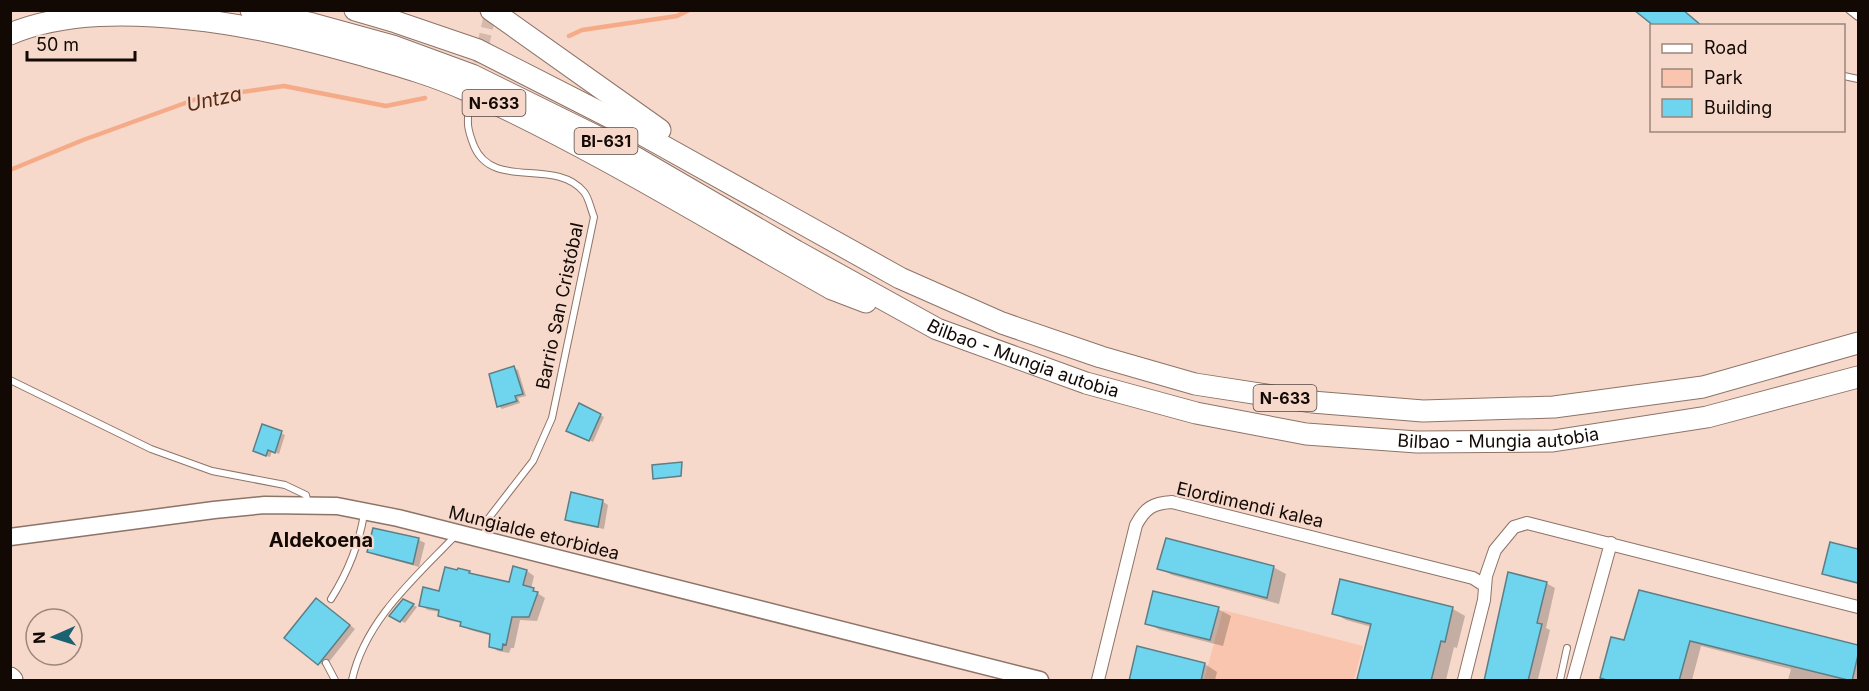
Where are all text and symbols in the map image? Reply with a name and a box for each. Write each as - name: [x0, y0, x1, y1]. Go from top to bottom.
- scale bar: [27, 24, 135, 62]
- legend: [1650, 24, 1845, 132]
- text: 50 m: [36, 34, 79, 55]
- text: Road: [1704, 37, 1747, 58]
- text: Park: [1704, 67, 1743, 88]
- water label: Untza: [184, 81, 244, 117]
- road number: N-633: [462, 90, 526, 116]
- text: Building: [1704, 97, 1772, 118]
- road number: BI-631: [574, 128, 638, 154]
- street label: Barrio San Cristóbal: [532, 221, 587, 391]
- street label: Bilbao - Mungia autobia: [924, 315, 1121, 402]
- road number: N-633: [1254, 385, 1316, 411]
- street label: Bilbao - Mungia autobia: [1397, 423, 1600, 452]
- street label: Elordimendi kalea: [1175, 477, 1326, 532]
- street label: Mungialde etorbidea: [447, 501, 622, 564]
- district label: Aldekoena: [269, 528, 373, 552]
- north arrow: [24, 607, 84, 667]
- text: N: [29, 631, 49, 644]

